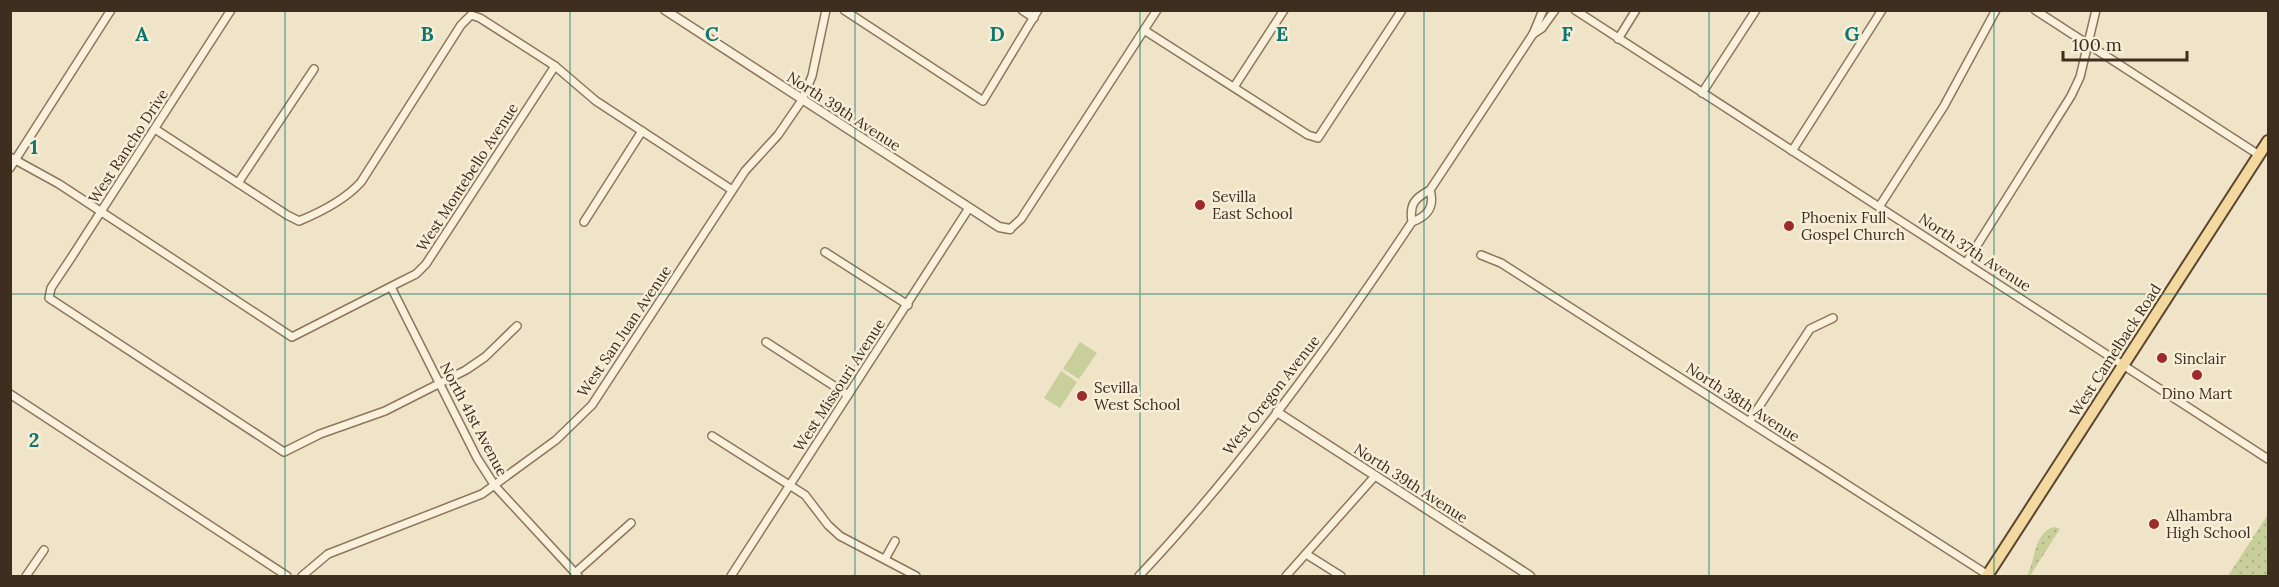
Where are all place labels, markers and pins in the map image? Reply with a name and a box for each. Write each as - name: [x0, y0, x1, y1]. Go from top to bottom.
- place label: Sevilla East School: [1212, 187, 1293, 223]
- marker: Sevilla East School: [1193, 198, 1207, 212]
- place label: Phoenix Full Gospel Church: [1801, 208, 1905, 244]
- marker: Phoenix Full Gospel Church: [1782, 219, 1796, 233]
- place label: Sinclair: [2174, 349, 2227, 368]
- marker: Sinclair: [2155, 351, 2169, 365]
- marker: Dino Mart: [2190, 368, 2204, 382]
- place label: Sevilla West School: [1094, 378, 1180, 414]
- place label: Dino Mart: [2161, 384, 2233, 403]
- marker: Sevilla West School: [1075, 389, 1089, 403]
- place label: Alhambra High School: [2165, 506, 2251, 542]
- marker: Alhambra High School: [2147, 517, 2161, 531]

